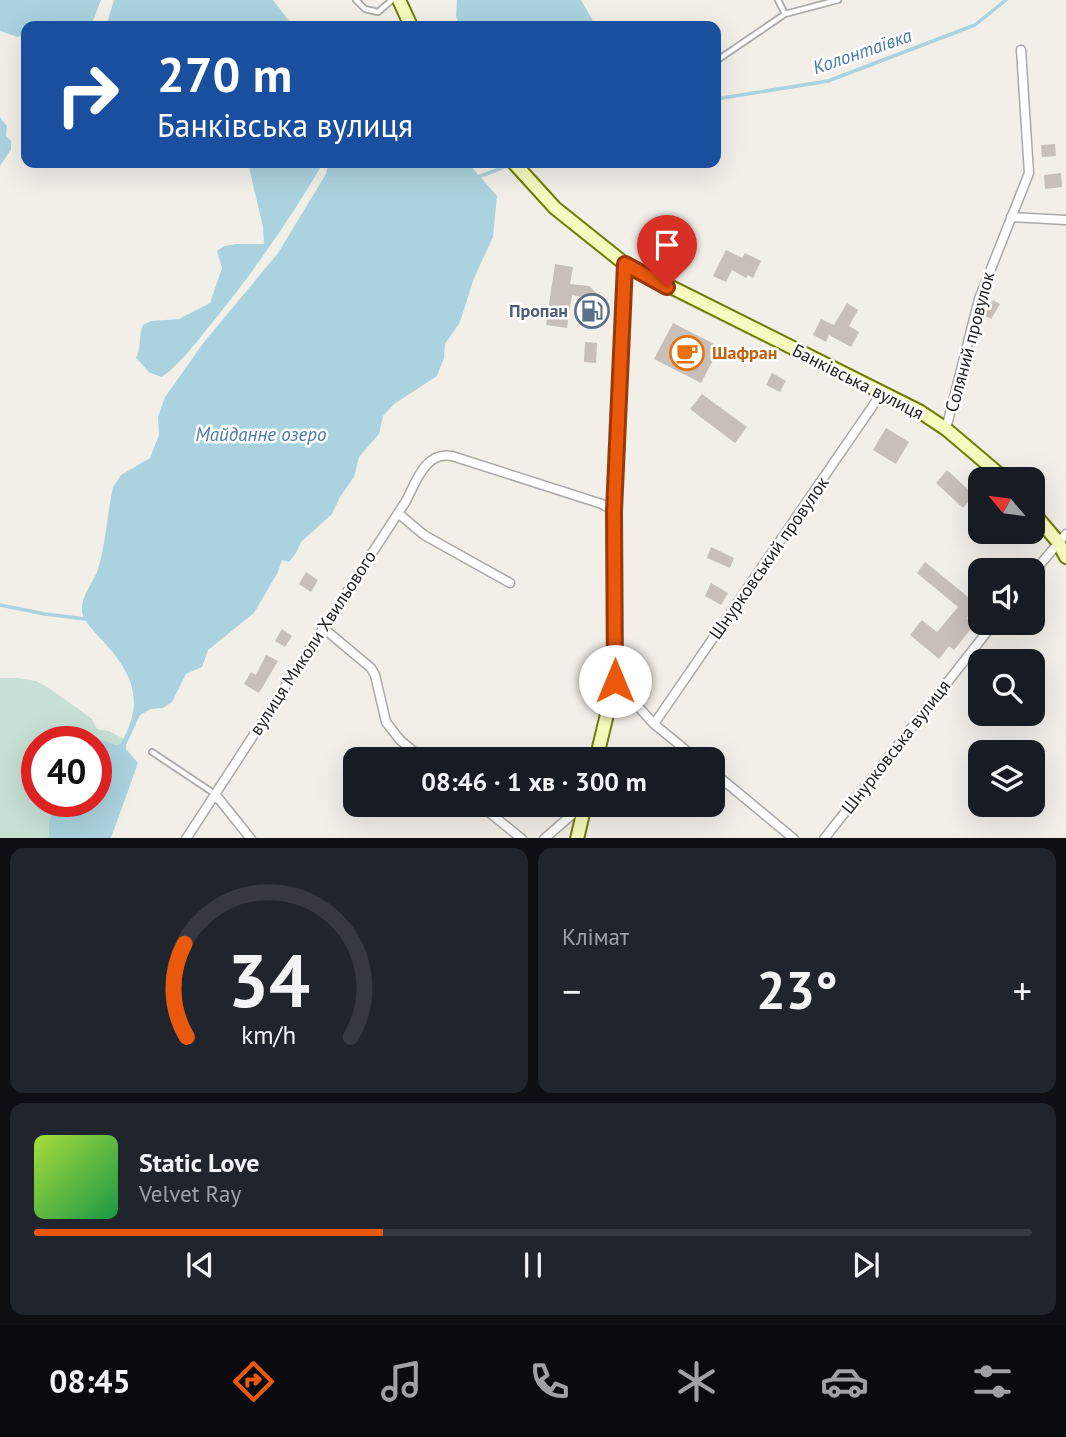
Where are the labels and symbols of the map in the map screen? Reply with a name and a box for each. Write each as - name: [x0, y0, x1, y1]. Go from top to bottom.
- water label: Колонтаївка: [809, 23, 915, 79]
- pin: [637, 215, 697, 287]
- street label: Соляний провулок: [940, 269, 999, 415]
- fuel station icon: Пропан: [573, 292, 611, 330]
- place label: Пропан: [509, 299, 568, 322]
- cafe icon: Шафран: [668, 334, 706, 372]
- street label: Банківська вулиця: [789, 339, 928, 425]
- place label: Шафран: [712, 341, 777, 364]
- water label: Майданне озеро: [196, 422, 326, 446]
- north arrow: [968, 467, 1045, 544]
- street label: Шнурковський провулок: [704, 471, 834, 644]
- street label: вулиця Миколи Хвильового: [244, 546, 381, 740]
- position arrow: [578, 644, 652, 718]
- street label: Шнурковська вулиця: [836, 675, 955, 818]
- speed limit sign: 40: [21, 726, 112, 817]

